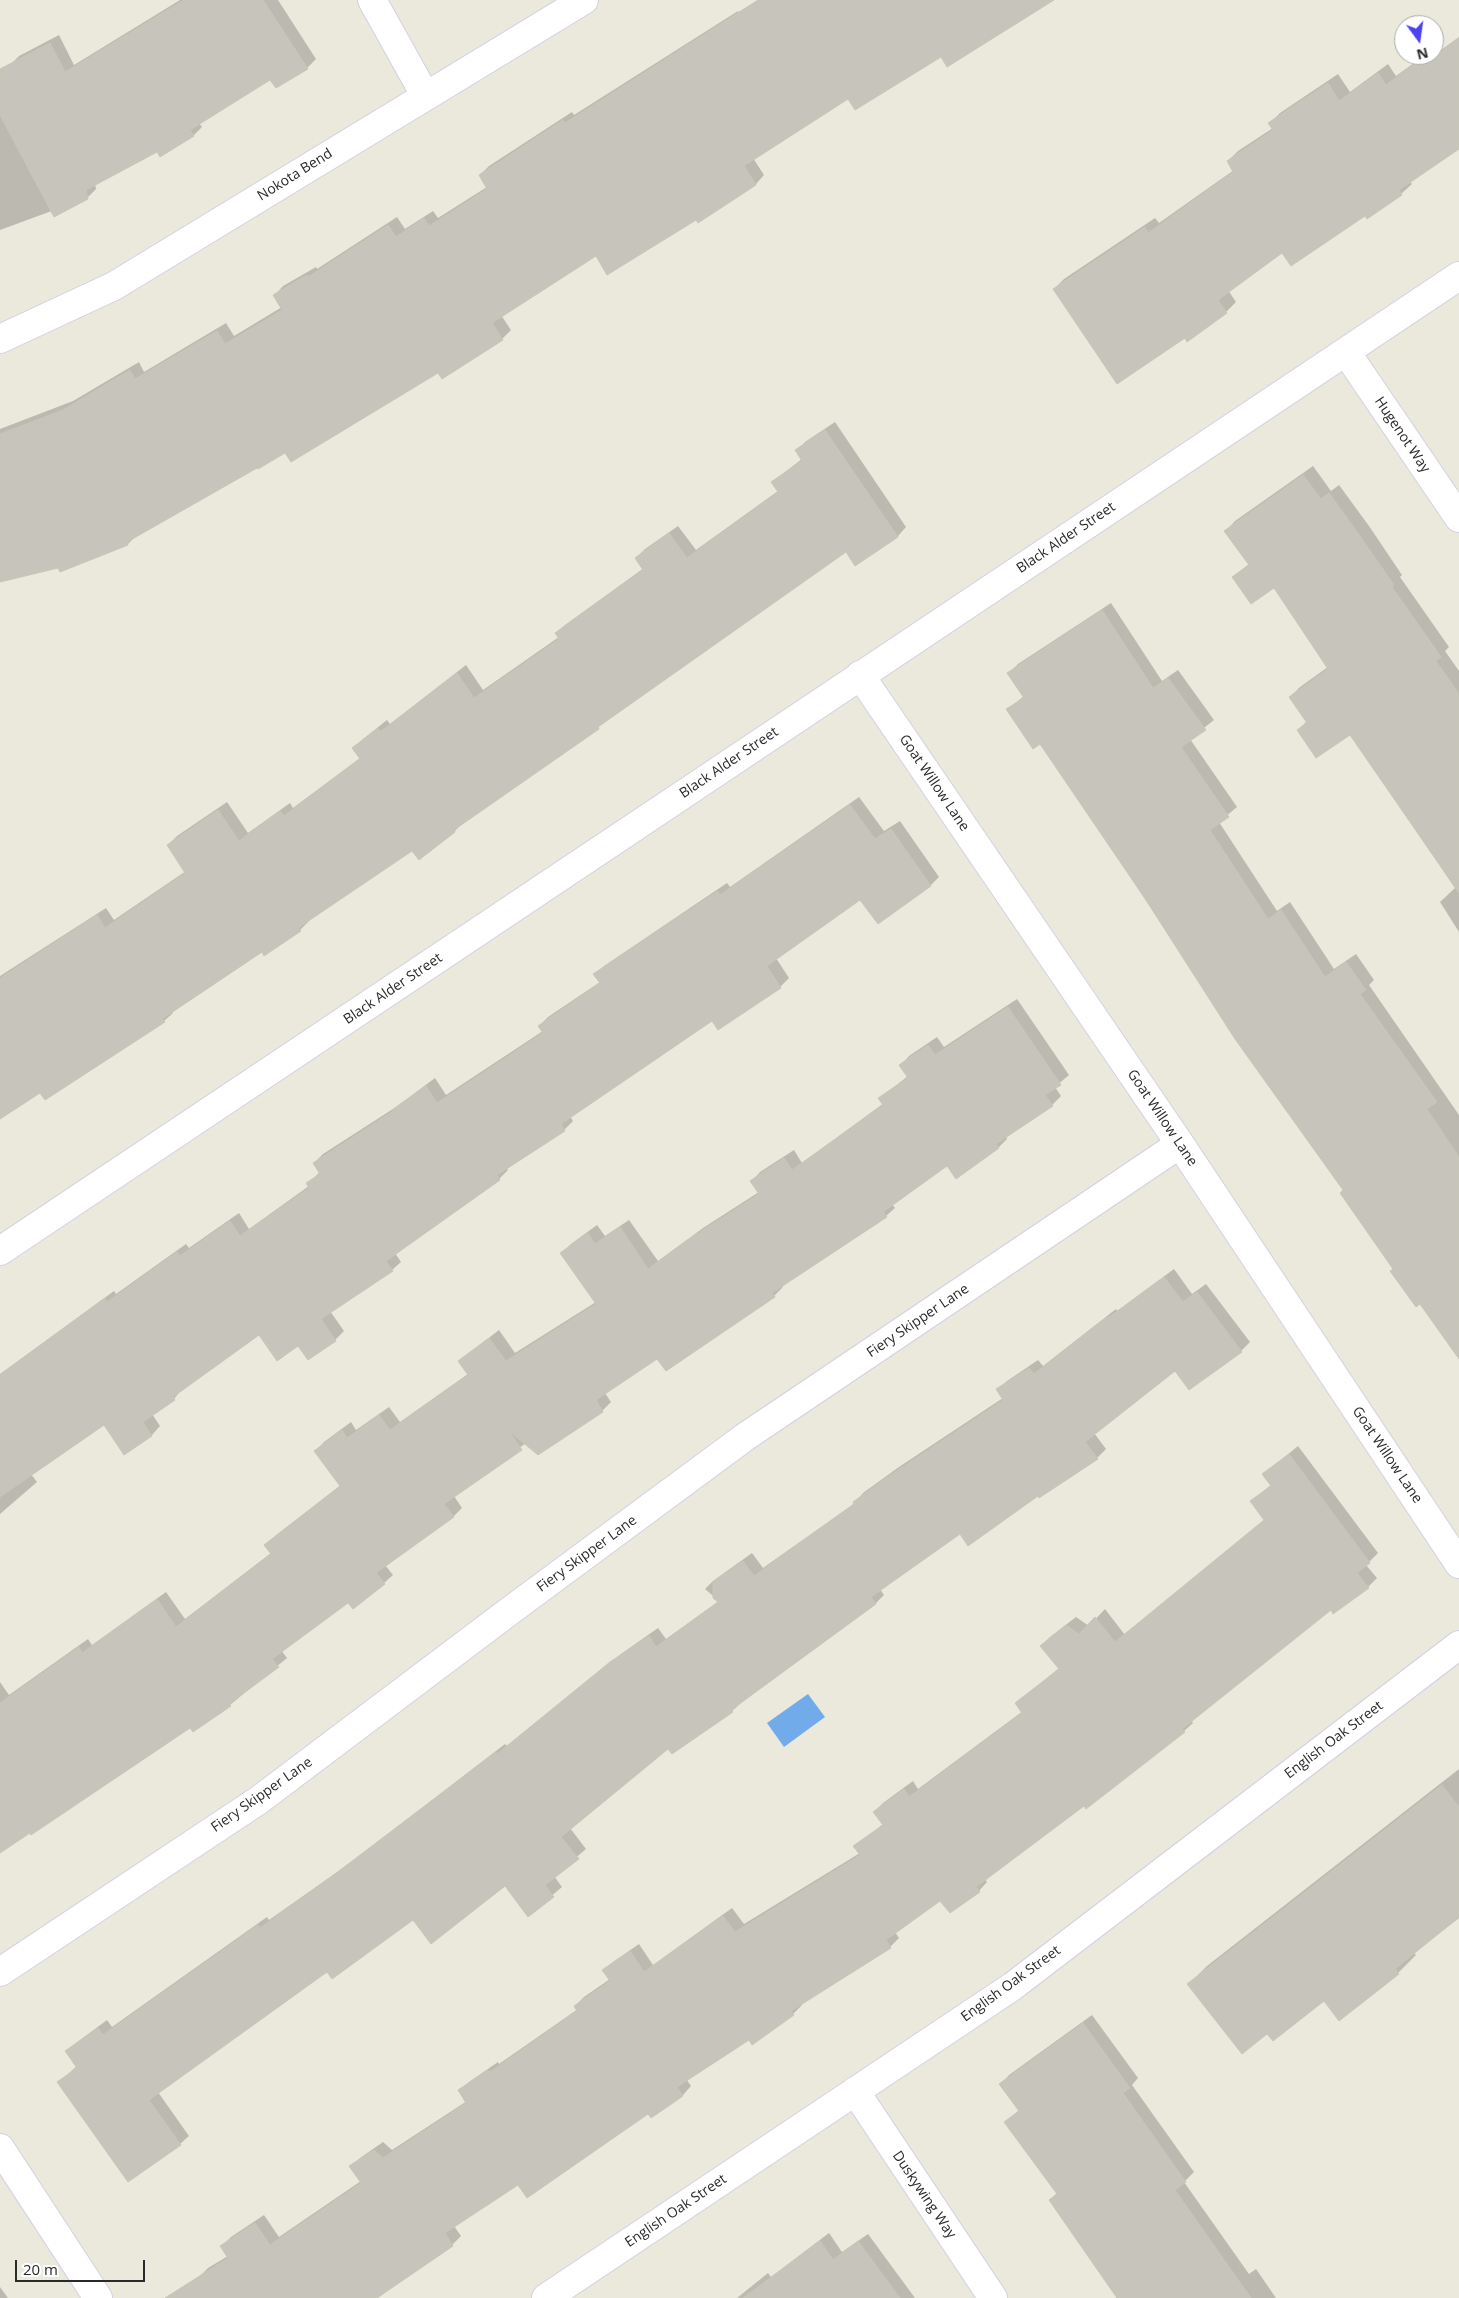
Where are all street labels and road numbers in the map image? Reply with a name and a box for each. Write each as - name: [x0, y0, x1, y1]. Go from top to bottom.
- street label: Nokota Bend: [254, 145, 336, 205]
- street label: Hugenot Way: [1371, 394, 1433, 476]
- street label: Black Alder Street: [1013, 499, 1119, 577]
- street label: Black Alder Street: [676, 724, 782, 802]
- street label: Goat Willow Lane: [895, 731, 973, 835]
- street label: Black Alder Street: [340, 950, 446, 1028]
- street label: Goat Willow Lane: [1123, 1066, 1201, 1170]
- street label: Fiery Skipper Lane: [864, 1281, 972, 1361]
- street label: Goat Willow Lane: [1348, 1403, 1426, 1507]
- street label: Fiery Skipper Lane: [534, 1512, 640, 1596]
- street label: English Oak Street: [1282, 1698, 1386, 1782]
- street label: Fiery Skipper Lane: [208, 1754, 316, 1836]
- street label: English Oak Street: [958, 1942, 1064, 2026]
- street label: Duskywing Way: [889, 2148, 959, 2242]
- street label: English Oak Street: [622, 2171, 730, 2251]

